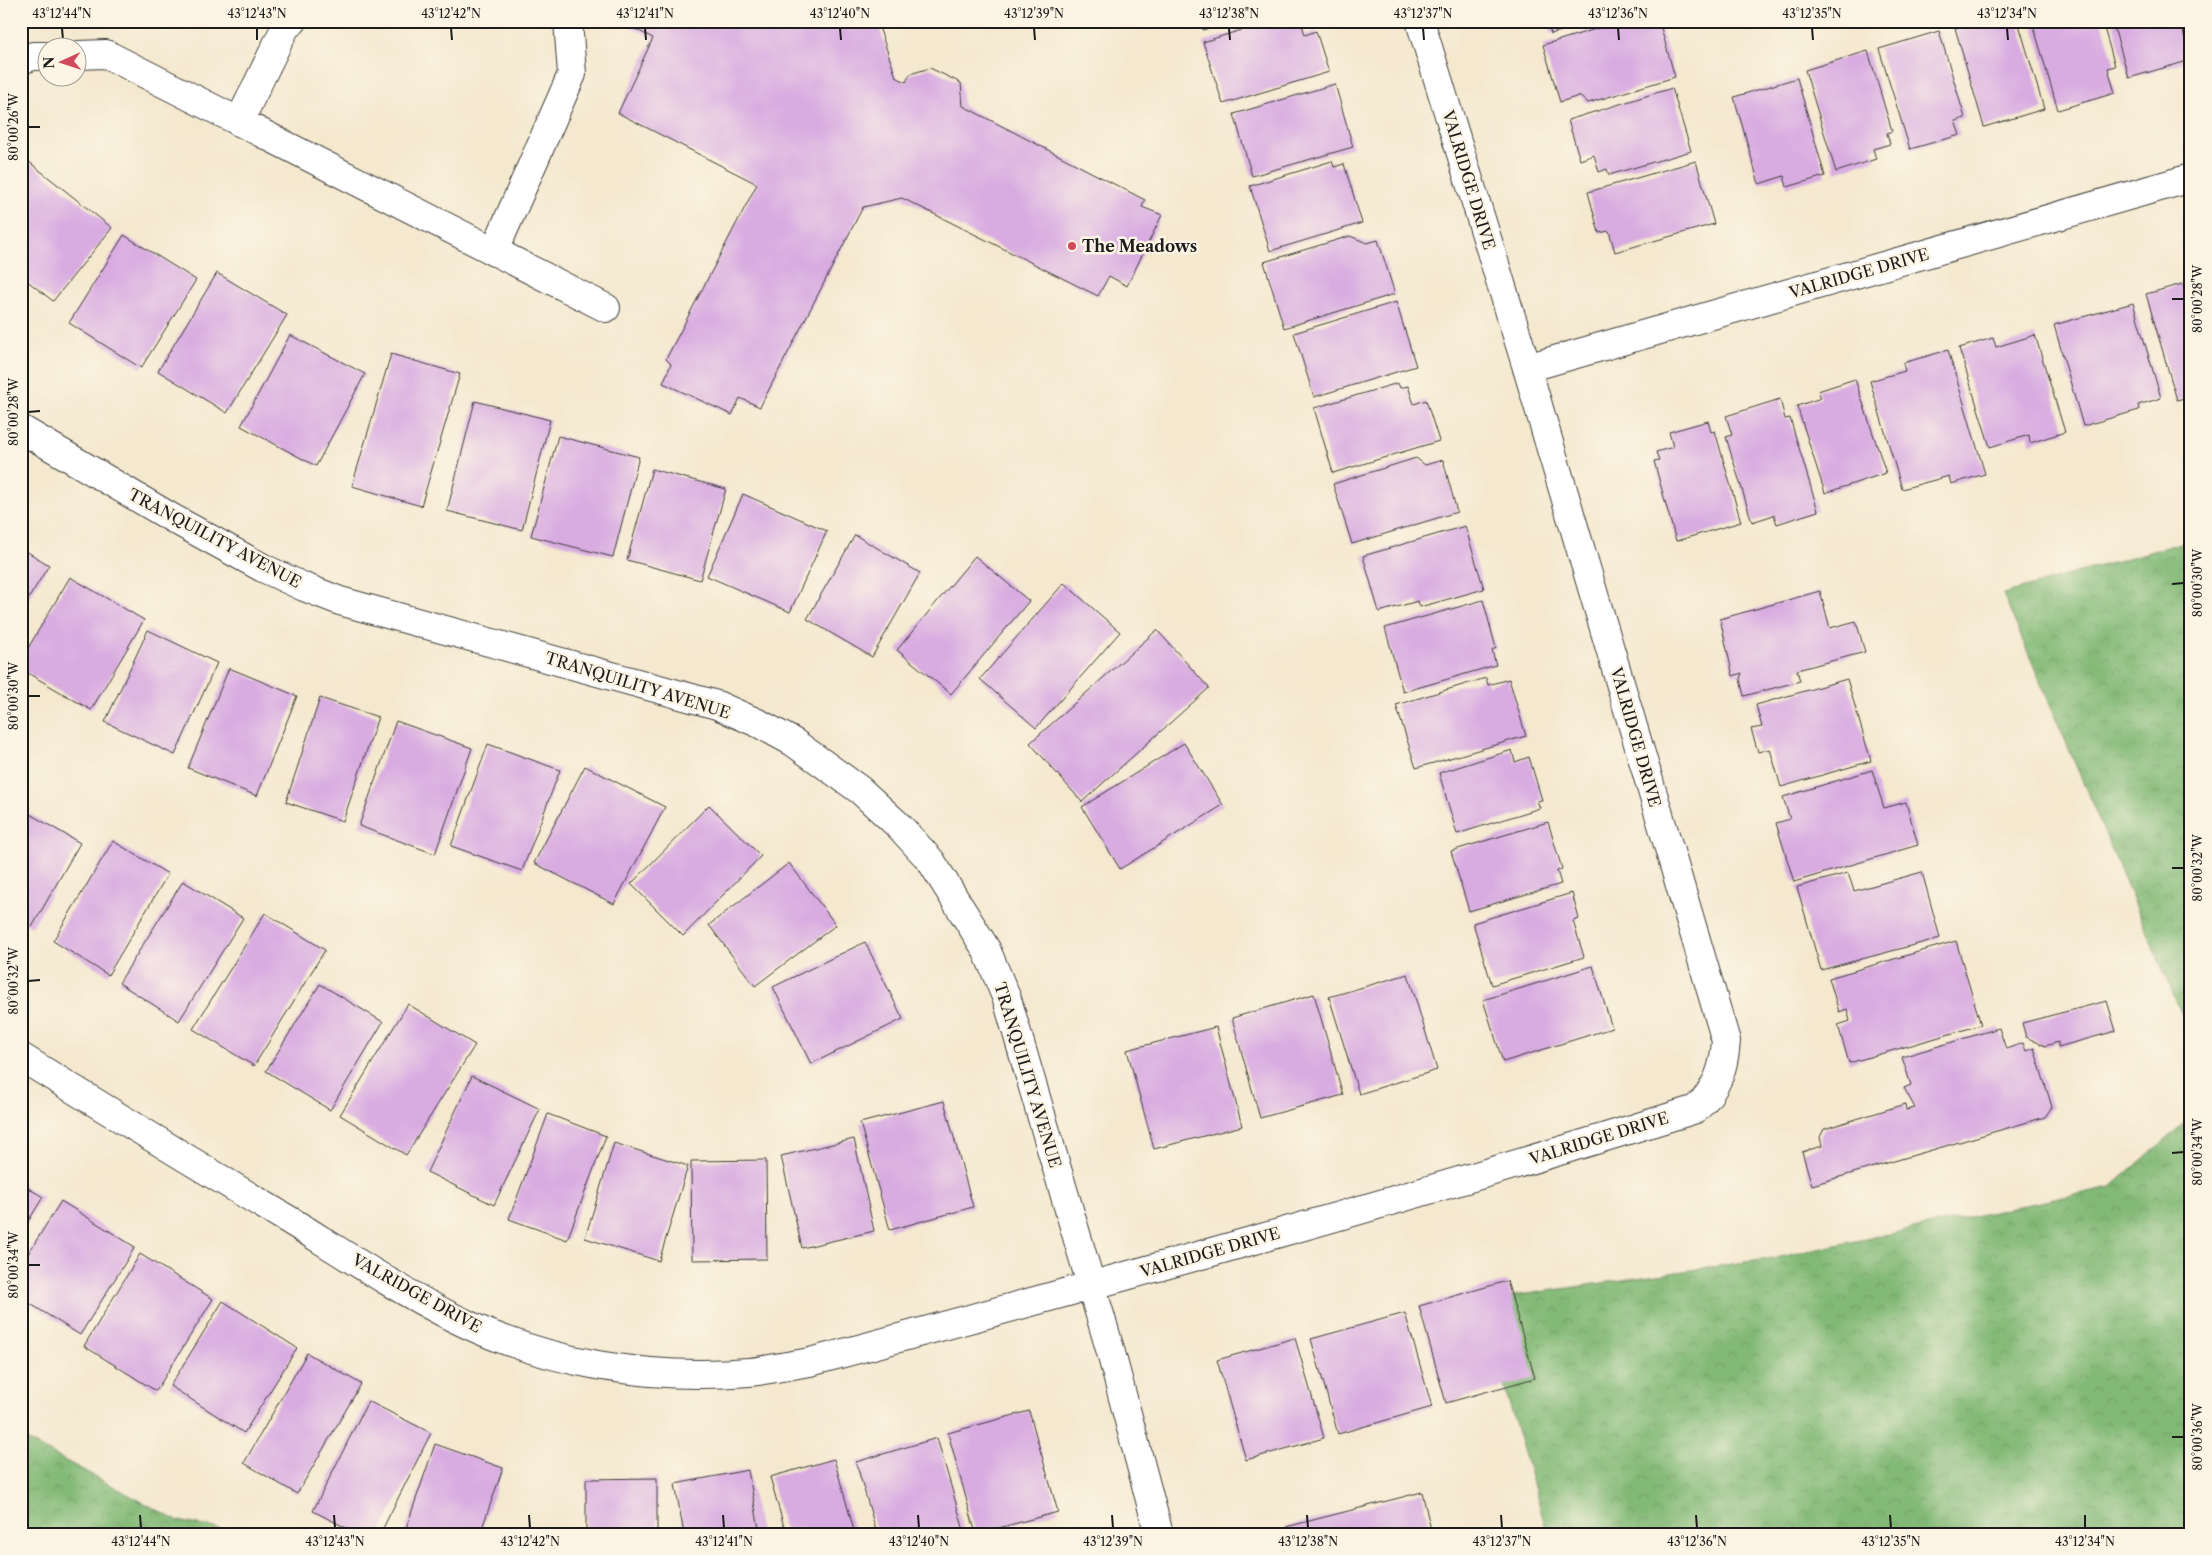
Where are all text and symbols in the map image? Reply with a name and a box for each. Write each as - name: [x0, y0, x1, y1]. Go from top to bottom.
- text: 43°12'44"N: [32, 6, 92, 21]
- text: 43°12'43"N: [227, 6, 287, 21]
- text: 43°12'42"N: [421, 6, 481, 21]
- text: 43°12'41"N: [616, 6, 674, 21]
- text: 43°12'40"N: [810, 6, 870, 21]
- text: 43°12'39"N: [1004, 6, 1064, 21]
- text: 43°12'38"N: [1199, 6, 1259, 21]
- text: 43°12'37"N: [1394, 6, 1453, 21]
- text: 43°12'36"N: [1588, 6, 1648, 21]
- text: 43°12'35"N: [1782, 6, 1842, 21]
- text: 43°12'34"N: [1977, 6, 2037, 21]
- north arrow: [38, 38, 88, 88]
- text: N: [40, 56, 58, 69]
- text: 80°00'26"W: [6, 92, 21, 161]
- street label: VALRIDGE DRIVE: [1438, 107, 1500, 252]
- place label: The Meadows: [1082, 236, 1197, 256]
- marker: The Meadows: [1066, 240, 1078, 252]
- street label: VALRIDGE DRIVE: [1786, 243, 1931, 303]
- text: 80°00'28"W: [2190, 264, 2205, 333]
- text: 80°00'28"W: [6, 377, 21, 446]
- street label: TRANQUILITY AVENUE: [125, 484, 305, 592]
- text: 80°00'30"W: [2190, 548, 2205, 617]
- street label: TRANQUILITY AVENUE: [543, 647, 733, 723]
- text: 80°00'30"W: [6, 661, 21, 730]
- street label: VALRIDGE DRIVE: [1606, 664, 1666, 809]
- text: 80°00'32"W: [2190, 833, 2205, 902]
- text: 80°00'32"W: [6, 946, 21, 1015]
- street label: TRANQUILITY AVENUE: [990, 980, 1066, 1170]
- street label: VALRIDGE DRIVE: [1526, 1107, 1671, 1169]
- text: 80°00'34"W: [2190, 1117, 2205, 1186]
- street label: VALRIDGE DRIVE: [1137, 1222, 1282, 1282]
- text: 80°00'34"W: [6, 1230, 21, 1299]
- street label: VALRIDGE DRIVE: [348, 1249, 485, 1337]
- text: 80°00'36"W: [2190, 1402, 2205, 1471]
- text: 43°12'44"N: [111, 1534, 171, 1549]
- text: 43°12'43"N: [305, 1534, 365, 1549]
- text: 43°12'42"N: [500, 1534, 560, 1549]
- text: 43°12'41"N: [695, 1534, 753, 1549]
- text: 43°12'40"N: [889, 1534, 949, 1549]
- text: 43°12'39"N: [1083, 1534, 1143, 1549]
- text: 43°12'38"N: [1278, 1534, 1338, 1549]
- text: 43°12'37"N: [1473, 1534, 1532, 1549]
- text: 43°12'36"N: [1667, 1534, 1727, 1549]
- text: 43°12'35"N: [1861, 1534, 1921, 1549]
- text: 43°12'34"N: [2055, 1534, 2115, 1549]

